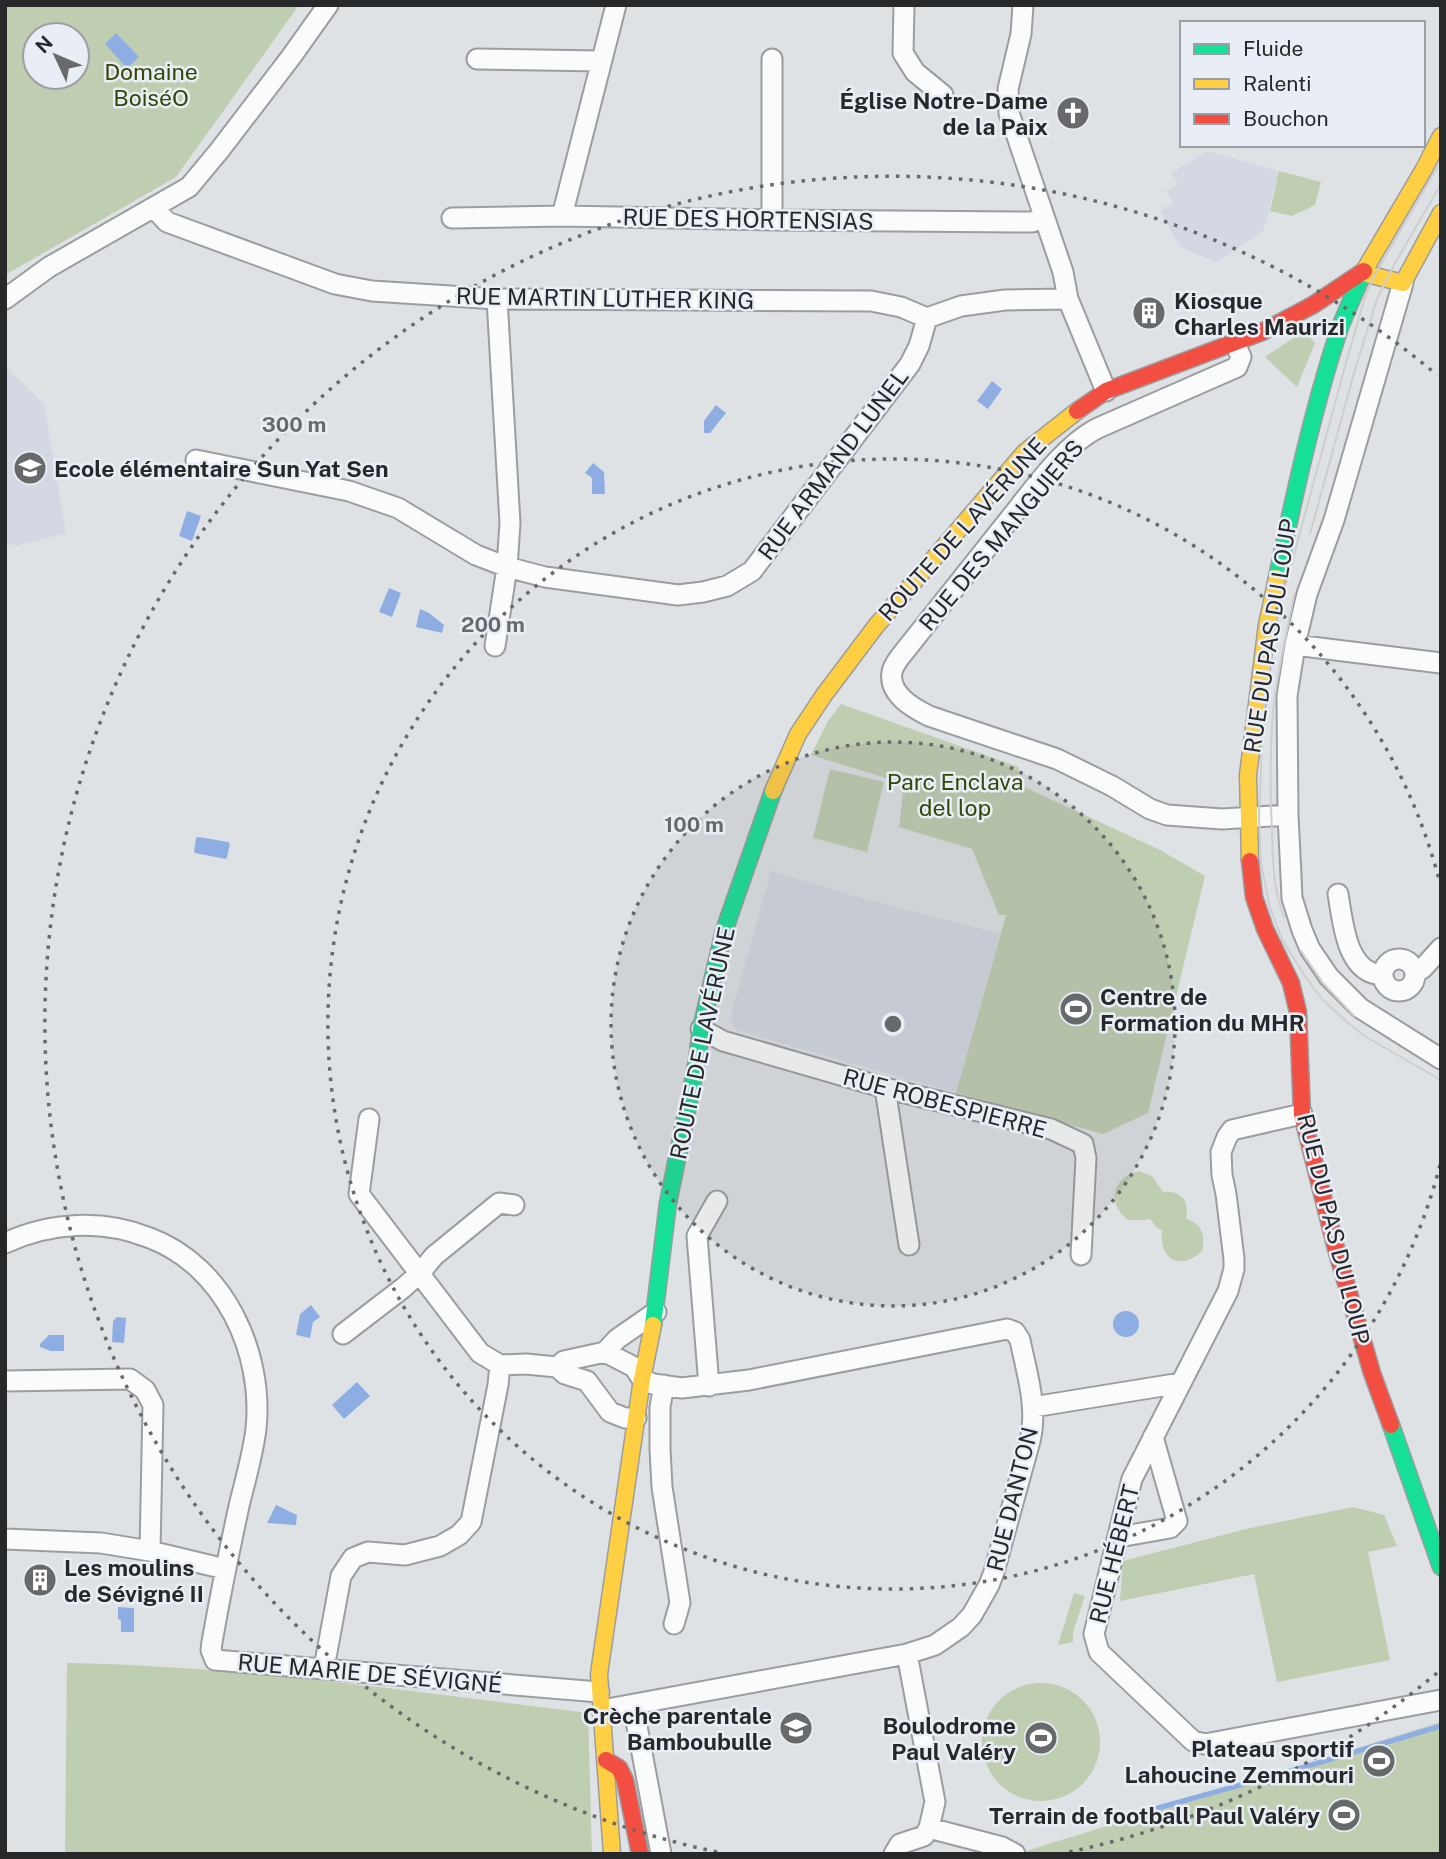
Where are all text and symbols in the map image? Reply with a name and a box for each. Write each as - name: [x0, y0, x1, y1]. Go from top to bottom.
- north arrow: [21, 21, 91, 91]
- legend: [1180, 21, 1425, 147]
- text: N: [31, 31, 57, 57]
- text: Fluide: [1243, 36, 1303, 61]
- park label: Domaine BoiséO: [104, 58, 198, 111]
- text: Ralenti: [1243, 71, 1311, 96]
- place label: Église Notre-Dame de la Paix: [840, 87, 1048, 140]
- church icon: Église Notre-Dame de la Paix: [1054, 94, 1092, 132]
- text: Bouchon: [1243, 106, 1329, 131]
- street label: RUE DES HORTENSIAS: [622, 203, 874, 235]
- street label: RUE MARTIN LUTHER KING: [456, 282, 754, 314]
- place label: Kiosque Charles Maurizi: [1174, 287, 1345, 340]
- building icon: Kiosque Charles Maurizi: [1130, 294, 1168, 332]
- street label: RUE ARMAND LUNEL: [752, 363, 914, 565]
- text: 300 m: [262, 412, 326, 437]
- street label: ROUTE DE LAVÉRUNE: [873, 432, 1051, 626]
- street label: RUE DES MANGUIERS: [913, 434, 1089, 636]
- school or university icon: Ecole élémentaire Sun Yat Sen: [11, 449, 49, 487]
- place label: Ecole élémentaire Sun Yat Sen: [54, 455, 389, 482]
- street label: RUE DU PAS DU LOUP: [1238, 517, 1302, 755]
- text: 200 m: [461, 612, 525, 637]
- park label: Parc Enclava del lop: [887, 768, 1023, 821]
- text: 100 m: [664, 812, 724, 837]
- street label: ROUTE DE LAVÉRUNE: [664, 924, 740, 1162]
- place label: Centre de Formation du MHR: [1100, 983, 1305, 1036]
- sports icon: Centre de Formation du MHR: [1057, 990, 1095, 1028]
- centre of rings: [881, 1012, 905, 1036]
- street label: RUE ROBESPIERRE: [840, 1063, 1050, 1143]
- street label: RUE DU PAS DU LOUP: [1292, 1111, 1376, 1347]
- street label: RUE DANTON: [981, 1424, 1043, 1574]
- street label: RUE HÉBERT: [1084, 1481, 1144, 1626]
- place label: Les moulins de Sévigné II: [64, 1554, 204, 1607]
- building icon: Les moulins de Sévigné II: [21, 1561, 59, 1599]
- street label: RUE MARIE DE SÉVIGNÉ: [236, 1648, 504, 1698]
- place label: Crèche parentale Bamboubulle: [583, 1702, 772, 1755]
- school or university icon: Crèche parentale Bamboubulle: [777, 1709, 815, 1747]
- place label: Boulodrome Paul Valéry: [882, 1712, 1016, 1765]
- sports icon: Boulodrome Paul Valéry: [1022, 1719, 1060, 1757]
- place label: Plateau sportif Lahoucine Zemmouri: [1125, 1735, 1354, 1788]
- sports icon: Plateau sportif Lahoucine Zemmouri: [1360, 1742, 1398, 1780]
- sports icon: Terrain de football Paul Valéry: [1325, 1796, 1363, 1834]
- place label: Terrain de football Paul Valéry: [989, 1802, 1320, 1829]

